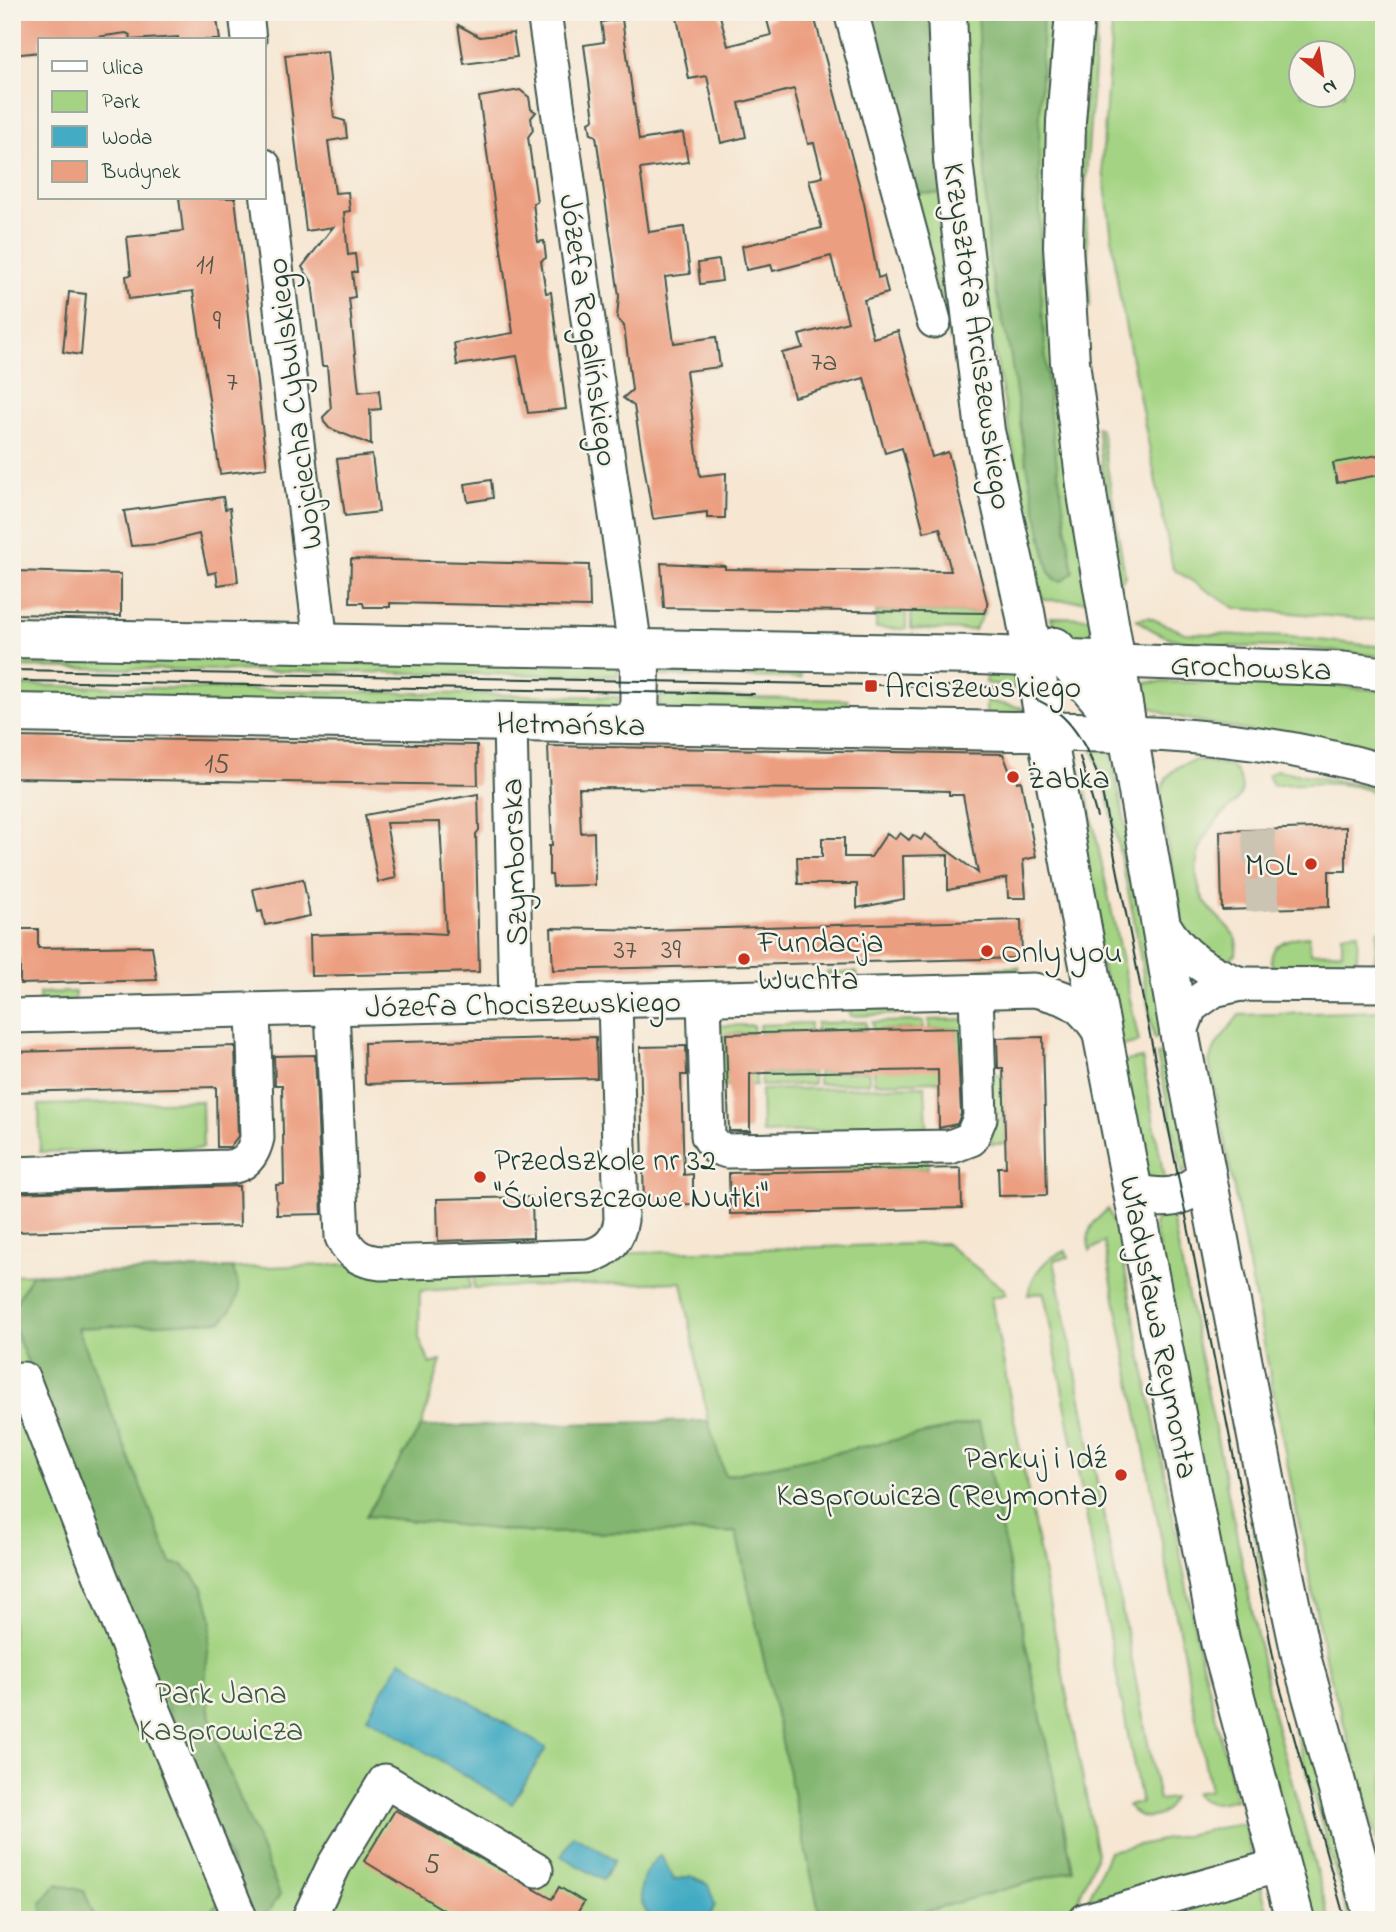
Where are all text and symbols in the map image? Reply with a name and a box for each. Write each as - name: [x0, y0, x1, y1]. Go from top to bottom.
- legend: [38, 38, 266, 200]
- north arrow: [1288, 38, 1358, 108]
- text: Ulica: [102, 54, 143, 84]
- text: N: [1317, 72, 1342, 102]
- text: Park: [102, 88, 141, 118]
- text: Woda: [102, 124, 152, 154]
- text: Budynek: [101, 158, 181, 190]
- street label: Krzysztofa Arciszewskiego: [928, 160, 1023, 513]
- street label: Józefa Rogalińskiego: [544, 191, 629, 470]
- house number: 11: [196, 246, 214, 287]
- street label: Wojciecha Cybulskiego: [255, 255, 338, 552]
- house number: 9: [213, 302, 222, 343]
- house number: 7a: [811, 343, 837, 384]
- house number: 7: [226, 363, 238, 404]
- street label: Grochowska: [1169, 643, 1332, 696]
- place label: Arciszewskiego: [885, 666, 1081, 713]
- marker: Arciszewskiego: [863, 678, 879, 694]
- street label: Hetmańska: [496, 702, 646, 751]
- house number: 15: [205, 745, 229, 786]
- place label: Żabka: [1027, 757, 1110, 804]
- marker: Żabka: [1005, 769, 1021, 785]
- street label: Szymborska: [490, 777, 543, 946]
- place label: MOL: [1245, 844, 1297, 891]
- marker: MOL: [1303, 856, 1319, 872]
- place label: Fundacja Wuchta: [757, 921, 884, 1005]
- house number: 37: [613, 931, 637, 972]
- house number: 39: [661, 931, 682, 972]
- place label: Only you: [1001, 931, 1123, 978]
- marker: Only you: [979, 943, 995, 959]
- marker: Fundacja Wuchta: [736, 951, 752, 967]
- street label: Józefa Chociszewskiego: [365, 980, 681, 1033]
- place label: Przedszkole nr 32 "Świerszczowe Nutki": [494, 1139, 768, 1223]
- marker: Przedszkole nr 32 "Świerszczowe Nutki": [472, 1169, 488, 1185]
- street label: Władysława Reymonta: [1104, 1172, 1209, 1483]
- place label: Parkuj i Idź Kasprowicza (Reymonta): [776, 1437, 1108, 1521]
- marker: Parkuj i Idź Kasprowicza (Reymonta): [1113, 1467, 1129, 1483]
- park label: Park Jana Kasprowicza: [139, 1672, 303, 1756]
- house number: 5: [424, 1845, 440, 1886]

